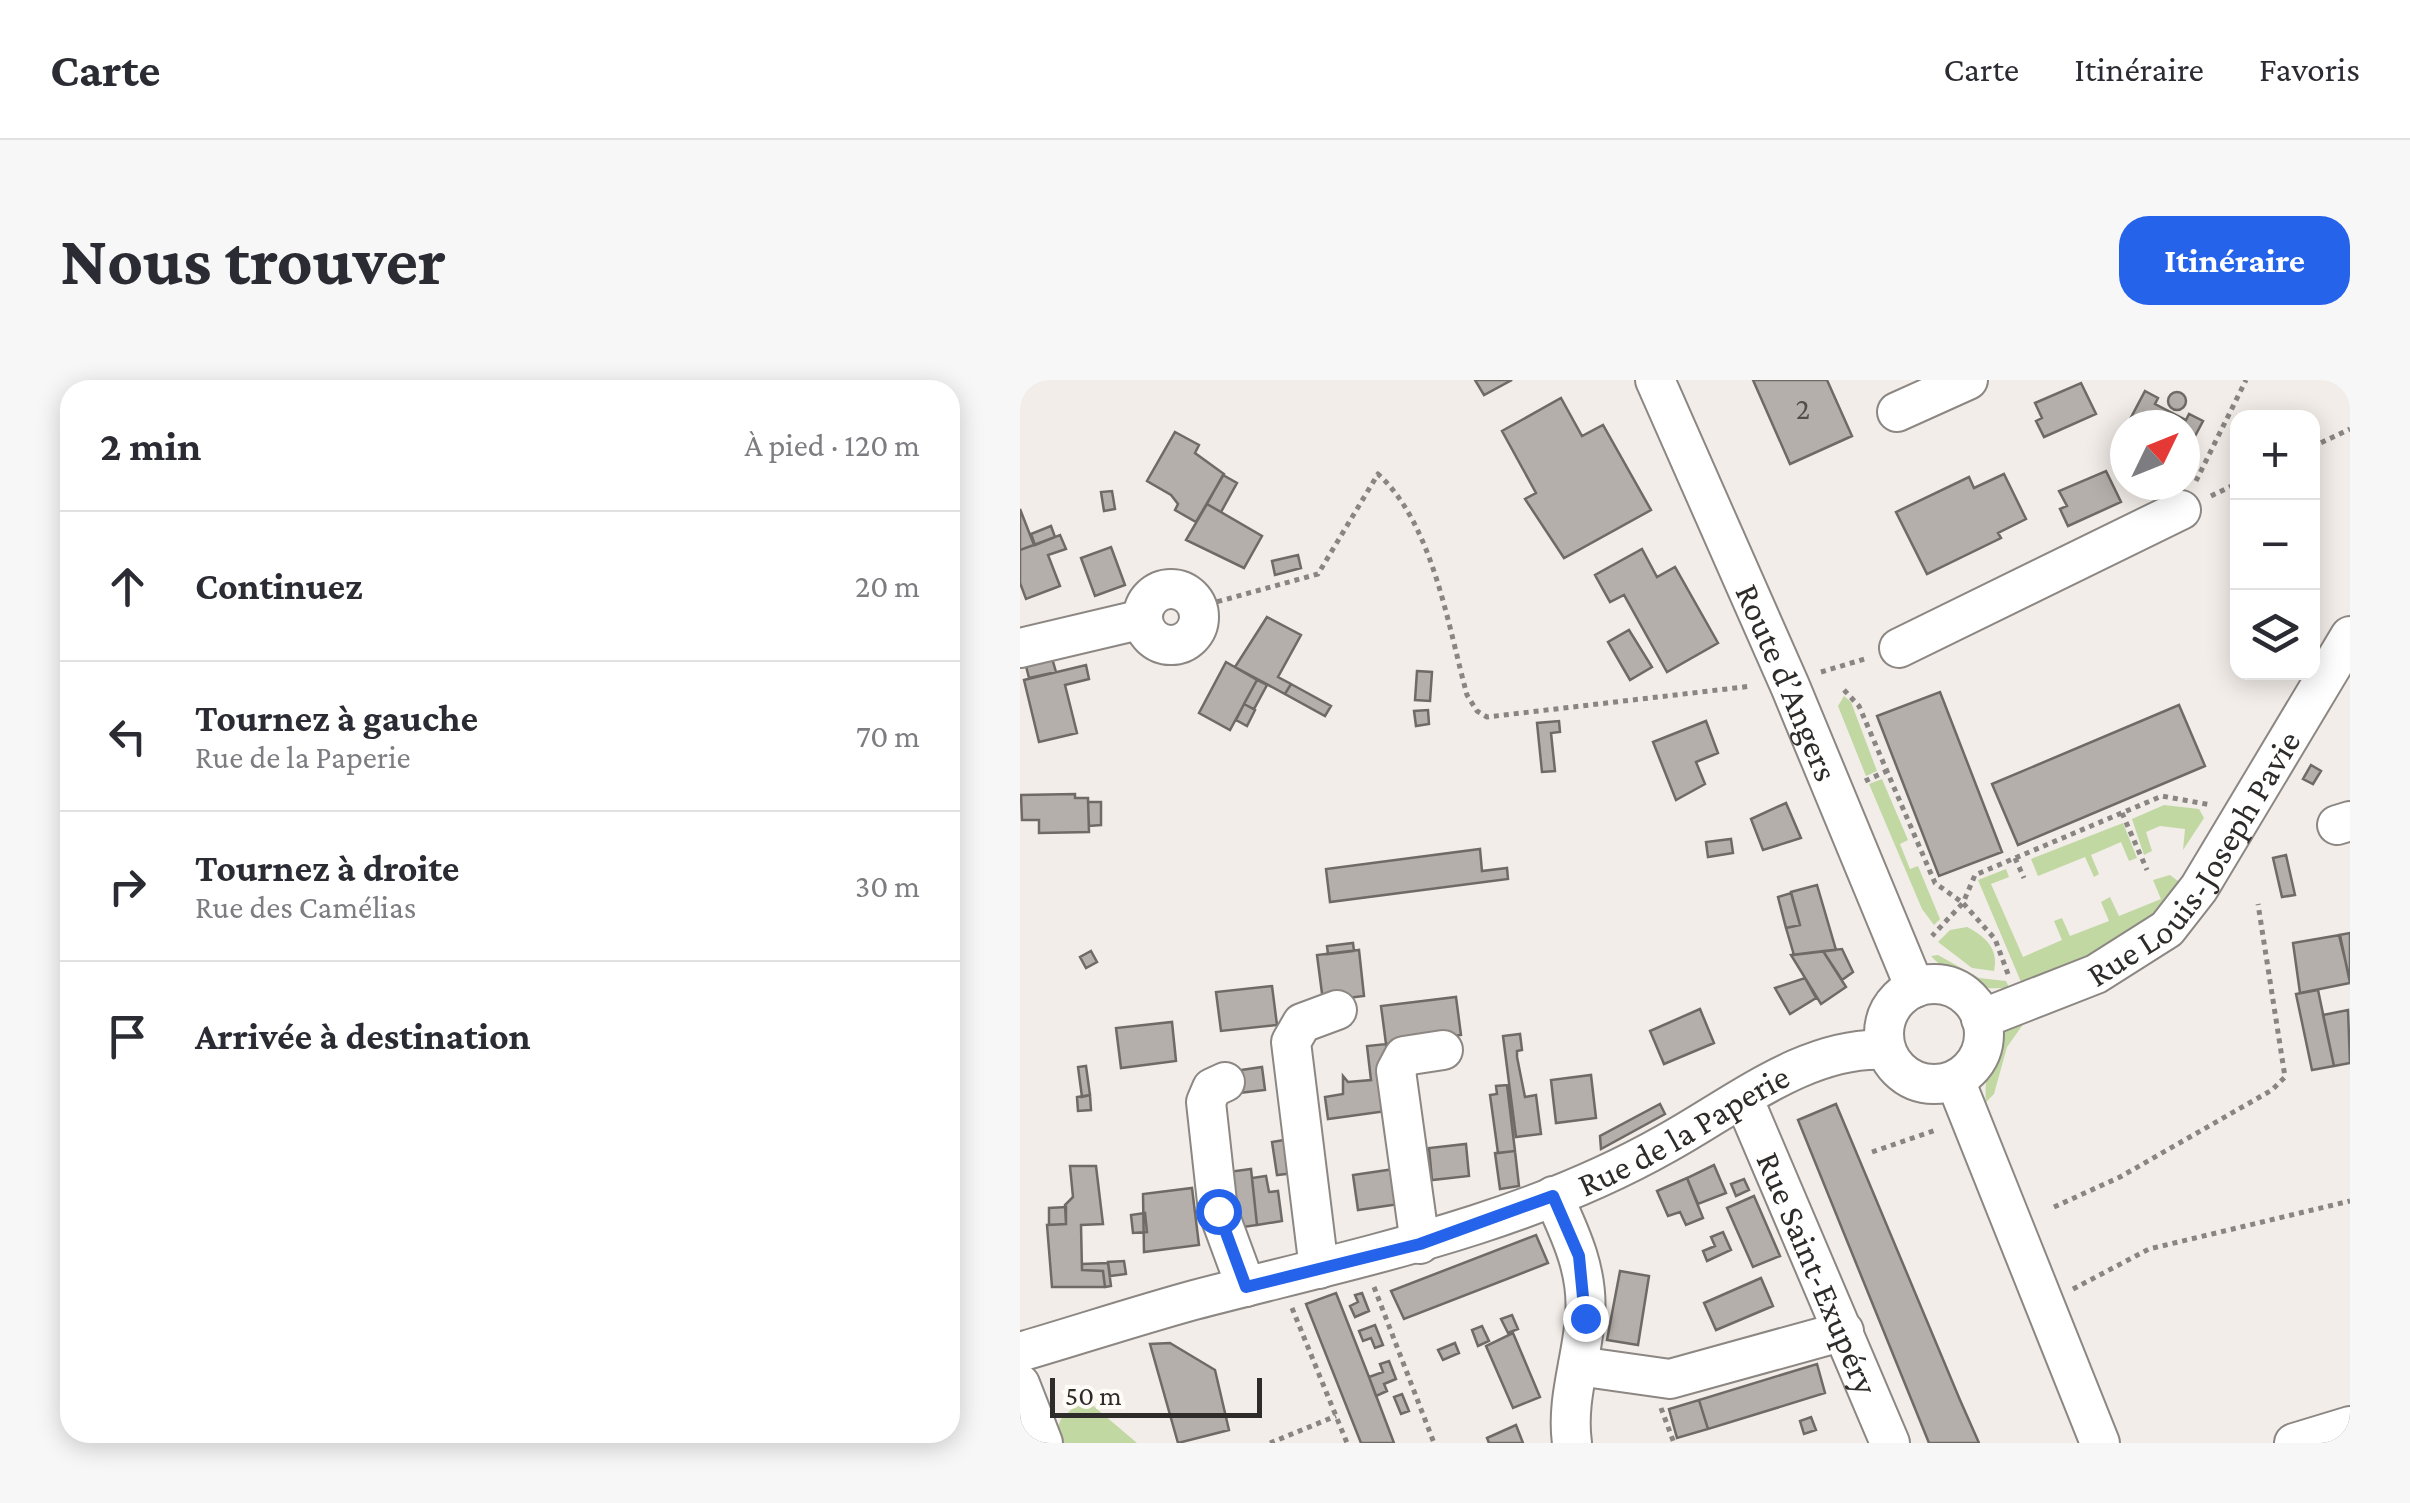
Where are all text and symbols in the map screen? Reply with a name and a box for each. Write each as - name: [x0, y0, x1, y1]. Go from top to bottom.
- text: Carte: [50, 43, 161, 96]
- text: Carte: [1943, 50, 2019, 89]
- text: Itinéraire: [2074, 50, 2204, 89]
- text: Favoris: [2259, 50, 2360, 89]
- button: Itinéraire: [2119, 216, 2350, 305]
- text: Nous trouver: [60, 221, 446, 299]
- house number: 2: [1796, 392, 1810, 425]
- north arrow: [2110, 410, 2200, 500]
- map controls: [2230, 410, 2320, 680]
- button: +: [2230, 410, 2320, 500]
- text: 2 min: [100, 422, 201, 469]
- text: À pied · 120 m: [744, 427, 920, 463]
- button: −: [2230, 500, 2320, 590]
- icon: ahead: [100, 559, 155, 614]
- text: Continuez: [195, 565, 363, 607]
- text: 20 m: [855, 568, 920, 604]
- street label: Route d’Angers: [1728, 578, 1847, 787]
- button: layers: [2230, 590, 2320, 680]
- text: Tournez à gauche: [195, 697, 478, 739]
- icon: left: [100, 709, 155, 764]
- text: 70 m: [856, 718, 920, 754]
- street label: Rue Louis-Joseph Pavie: [2080, 724, 2308, 994]
- text: Rue de la Paperie: [195, 739, 411, 775]
- text: Tournez à droite: [195, 847, 460, 889]
- icon: right: [100, 859, 155, 914]
- text: 30 m: [855, 868, 920, 904]
- text: Rue des Camélias: [195, 889, 416, 925]
- icon: arrive: [100, 1009, 155, 1064]
- text: Arrivée à destination: [195, 1015, 531, 1057]
- street label: Rue de la Paperie: [1572, 1056, 1795, 1204]
- street label: Rue Saint-Exupéry: [1749, 1146, 1887, 1401]
- route start: [1196, 1189, 1242, 1235]
- route end: [1563, 1296, 1609, 1342]
- scale bar: [1050, 1373, 1262, 1418]
- text: 50 m: [1065, 1380, 1122, 1411]

